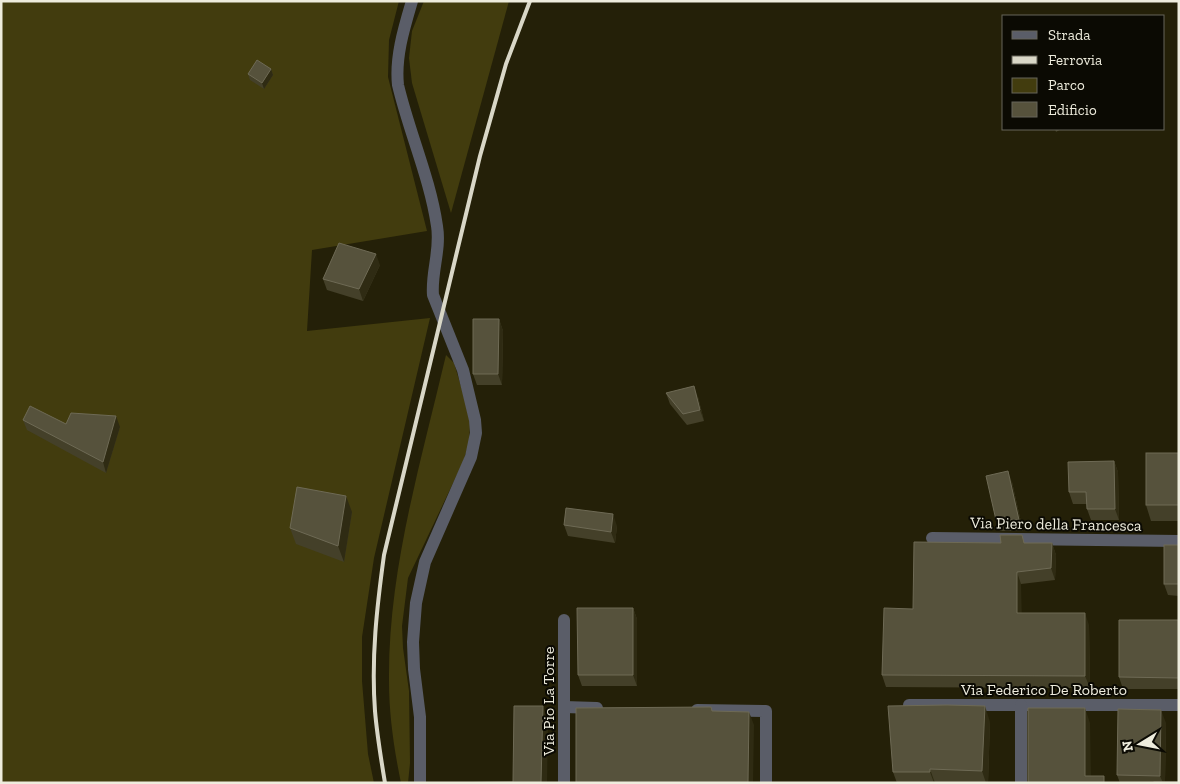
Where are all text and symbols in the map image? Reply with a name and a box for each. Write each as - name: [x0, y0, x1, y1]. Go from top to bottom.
- legend: [1002, 15, 1165, 130]
- text: Strada: [1048, 26, 1091, 44]
- text: Ferrovia: [1048, 51, 1102, 69]
- text: Parco: [1048, 76, 1085, 94]
- text: Edificio: [1048, 101, 1097, 119]
- street label: Via Piero della Francesca: [969, 513, 1142, 535]
- street label: Via Pio La Torre: [539, 646, 558, 757]
- street label: Via Federico De Roberto: [960, 680, 1127, 699]
- north arrow: [1115, 719, 1165, 769]
- text: N: [1118, 739, 1137, 753]

